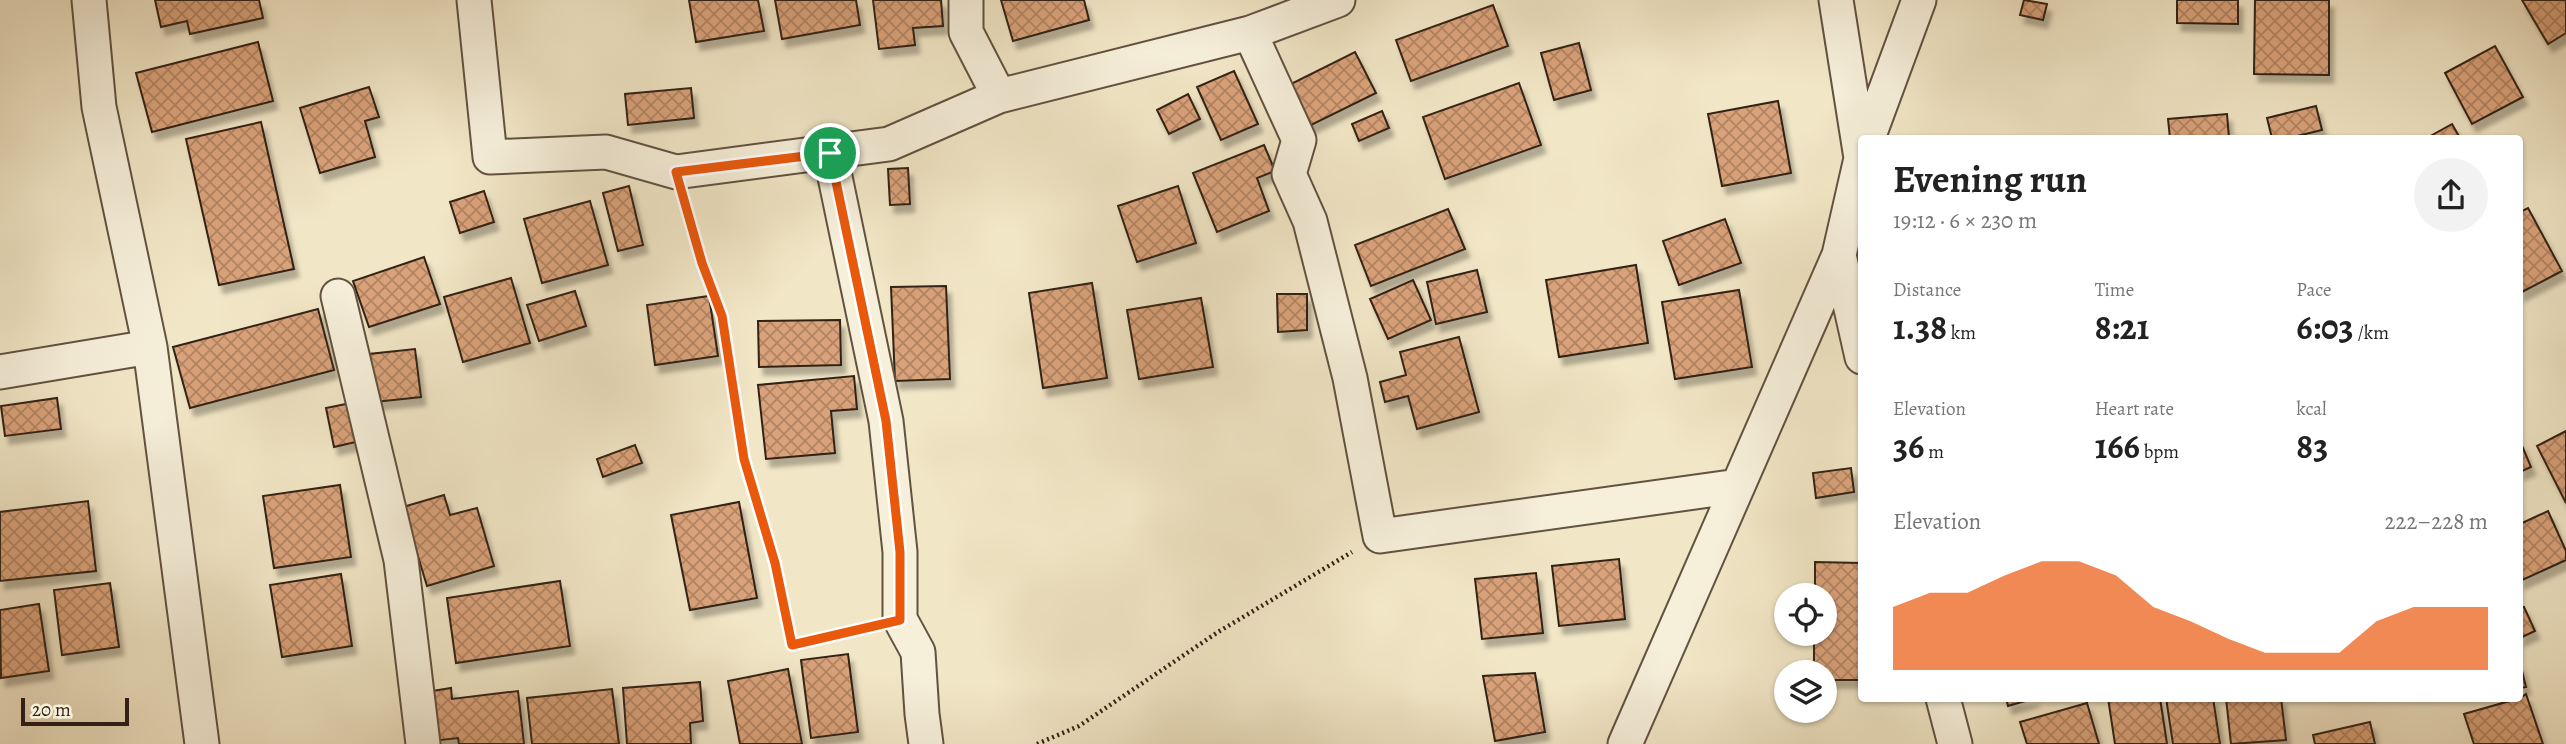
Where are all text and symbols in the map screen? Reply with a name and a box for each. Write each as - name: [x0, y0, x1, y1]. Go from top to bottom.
- pin: [800, 123, 860, 183]
- icon: arrive: [811, 134, 849, 172]
- text: Evening run: [1893, 153, 2087, 205]
- button: share: [2414, 158, 2488, 232]
- text: 19:12 · 6 × 230 m: [1893, 205, 2037, 236]
- text: Distance: [1893, 277, 1961, 303]
- text: Time: [2095, 277, 2134, 303]
- text: Pace: [2296, 277, 2332, 303]
- text: 1.38: [1893, 303, 1947, 351]
- text: 8:21: [2095, 303, 2149, 351]
- text: 6:03: [2296, 303, 2354, 351]
- text: km: [1947, 320, 1976, 346]
- text: /km: [2354, 320, 2389, 346]
- text: Elevation: [1893, 396, 1966, 422]
- text: Heart rate: [2095, 396, 2174, 422]
- text: kcal: [2296, 396, 2327, 422]
- text: 36: [1893, 422, 1924, 470]
- text: 166: [2095, 422, 2140, 470]
- text: 83: [2296, 422, 2328, 470]
- text: m: [1924, 439, 1944, 465]
- text: bpm: [2140, 439, 2179, 465]
- text: Elevation: [1893, 506, 1981, 537]
- text: 222–228 m: [2385, 506, 2488, 537]
- map controls: [1774, 583, 1837, 723]
- button: locate: [1774, 583, 1837, 646]
- button: layers: [1774, 660, 1837, 723]
- scale bar: [21, 695, 130, 727]
- text: 20 m: [32, 697, 71, 723]

